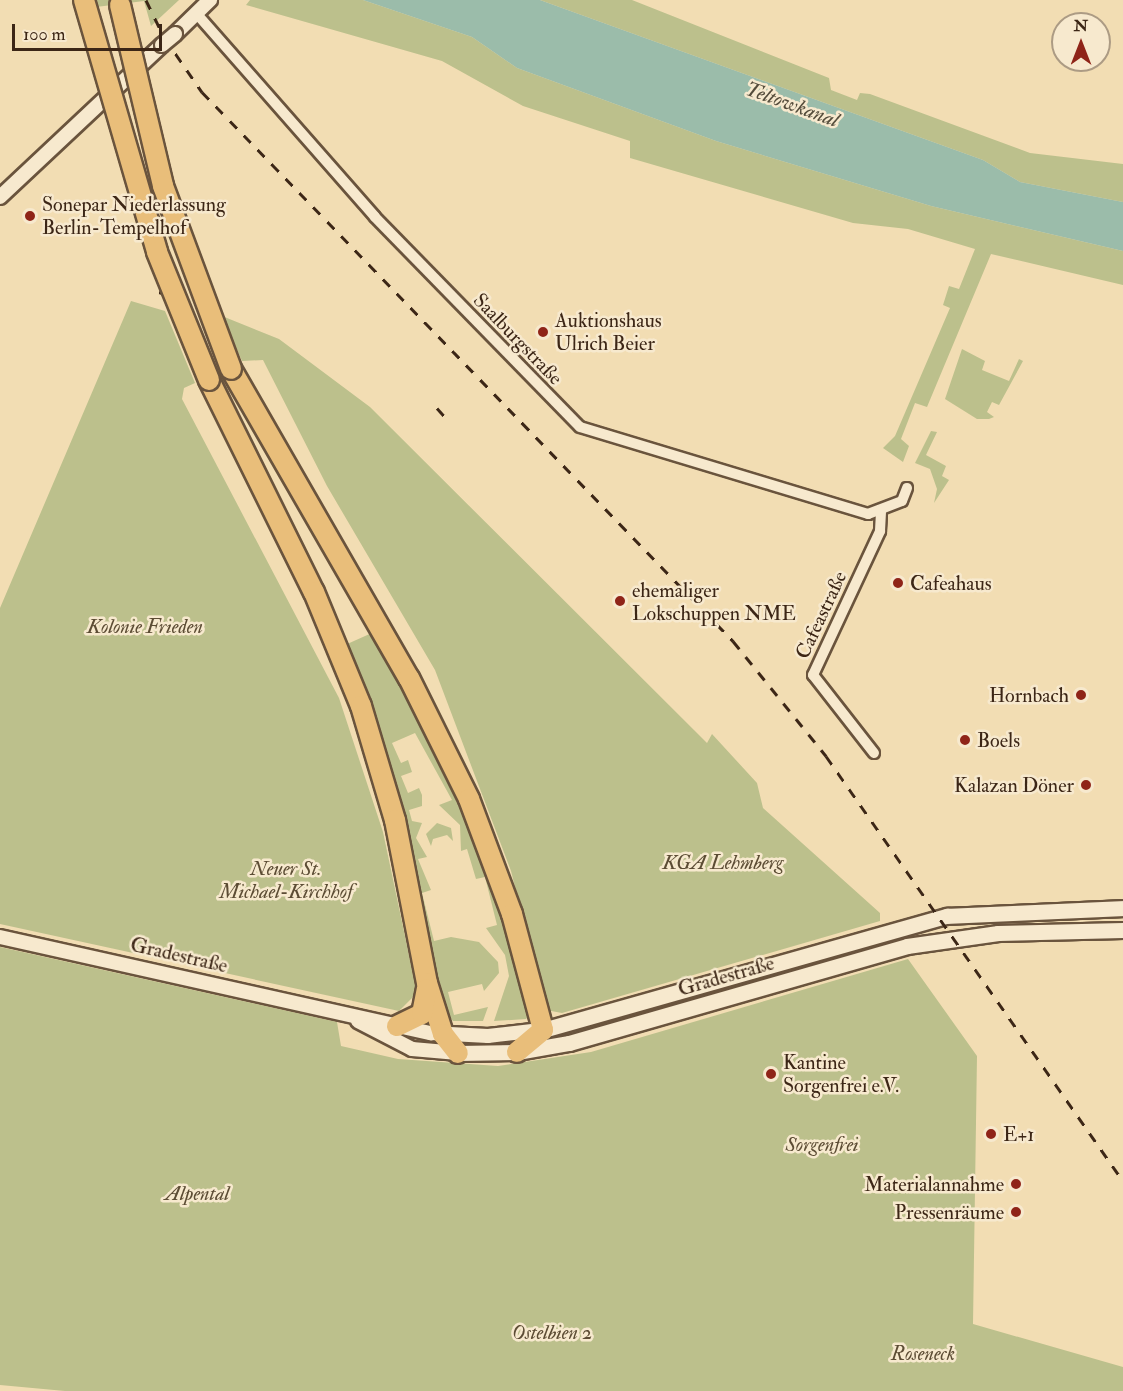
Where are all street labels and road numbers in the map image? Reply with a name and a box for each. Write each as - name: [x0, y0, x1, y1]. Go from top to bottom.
- street label: Saalburgstraße: [468, 288, 568, 390]
- street label: Cafeastraße: [790, 567, 852, 663]
- street label: Gradestraße: [128, 932, 230, 978]
- street label: Gradestraße: [675, 951, 777, 1001]

